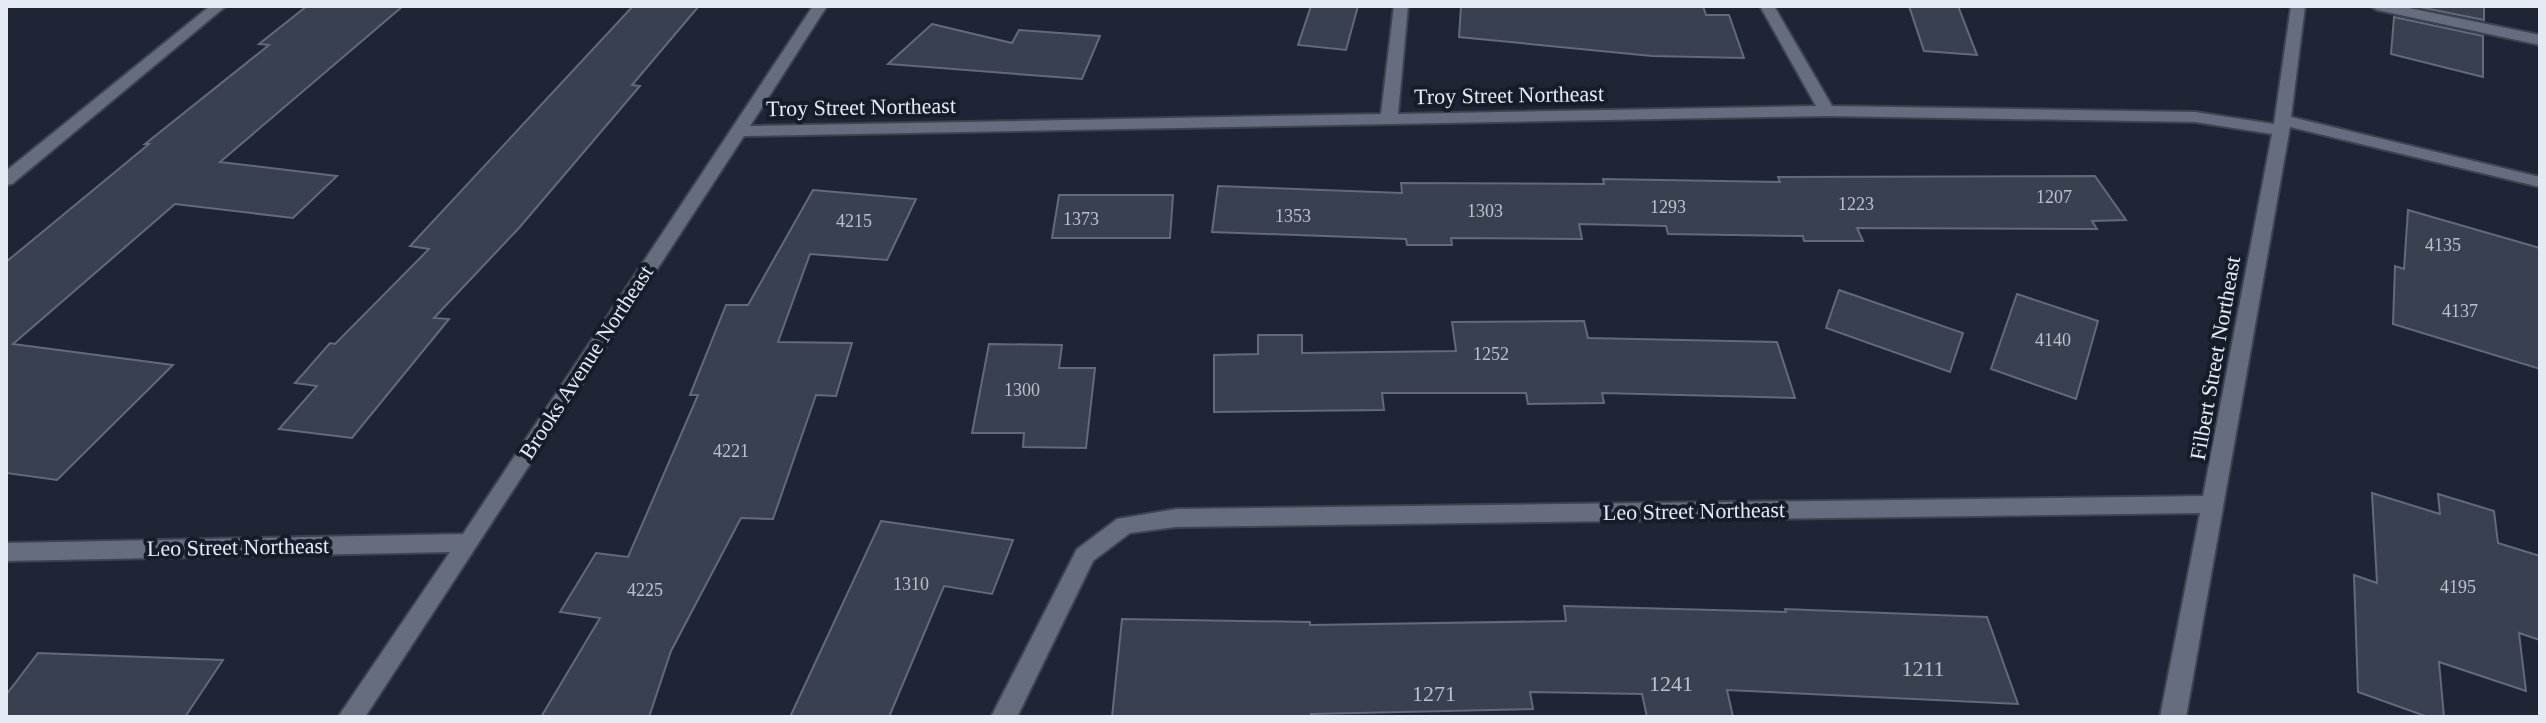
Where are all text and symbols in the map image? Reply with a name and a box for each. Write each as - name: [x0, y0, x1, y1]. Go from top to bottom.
- street label: Troy Street Northeast: [1414, 81, 1604, 109]
- street label: Troy Street Northeast: [766, 93, 956, 121]
- house number: 1207: [2036, 187, 2072, 207]
- house number: 1223: [1838, 194, 1874, 214]
- house number: 1293: [1650, 197, 1686, 217]
- house number: 1303: [1467, 201, 1503, 221]
- house number: 1353: [1275, 206, 1311, 226]
- house number: 1373: [1063, 209, 1099, 229]
- house number: 4215: [836, 211, 872, 231]
- house number: 4135: [2425, 235, 2461, 255]
- street label: Filbert Street Northeast: [2185, 254, 2245, 462]
- street label: Brooks Avenue Northeast: [514, 261, 658, 463]
- house number: 4137: [2442, 301, 2478, 321]
- house number: 4140: [2035, 330, 2071, 350]
- house number: 1252: [1473, 344, 1509, 364]
- house number: 1300: [1004, 380, 1040, 400]
- house number: 4221: [713, 441, 749, 461]
- street label: Leo Street Northeast: [1603, 497, 1785, 525]
- street label: Leo Street Northeast: [147, 533, 329, 561]
- house number: 1310: [893, 574, 929, 594]
- house number: 4195: [2440, 577, 2476, 597]
- house number: 4225: [627, 580, 663, 600]
- house number: 1211: [1901, 656, 1945, 681]
- house number: 1241: [1649, 671, 1693, 696]
- house number: 1271: [1412, 681, 1456, 706]

